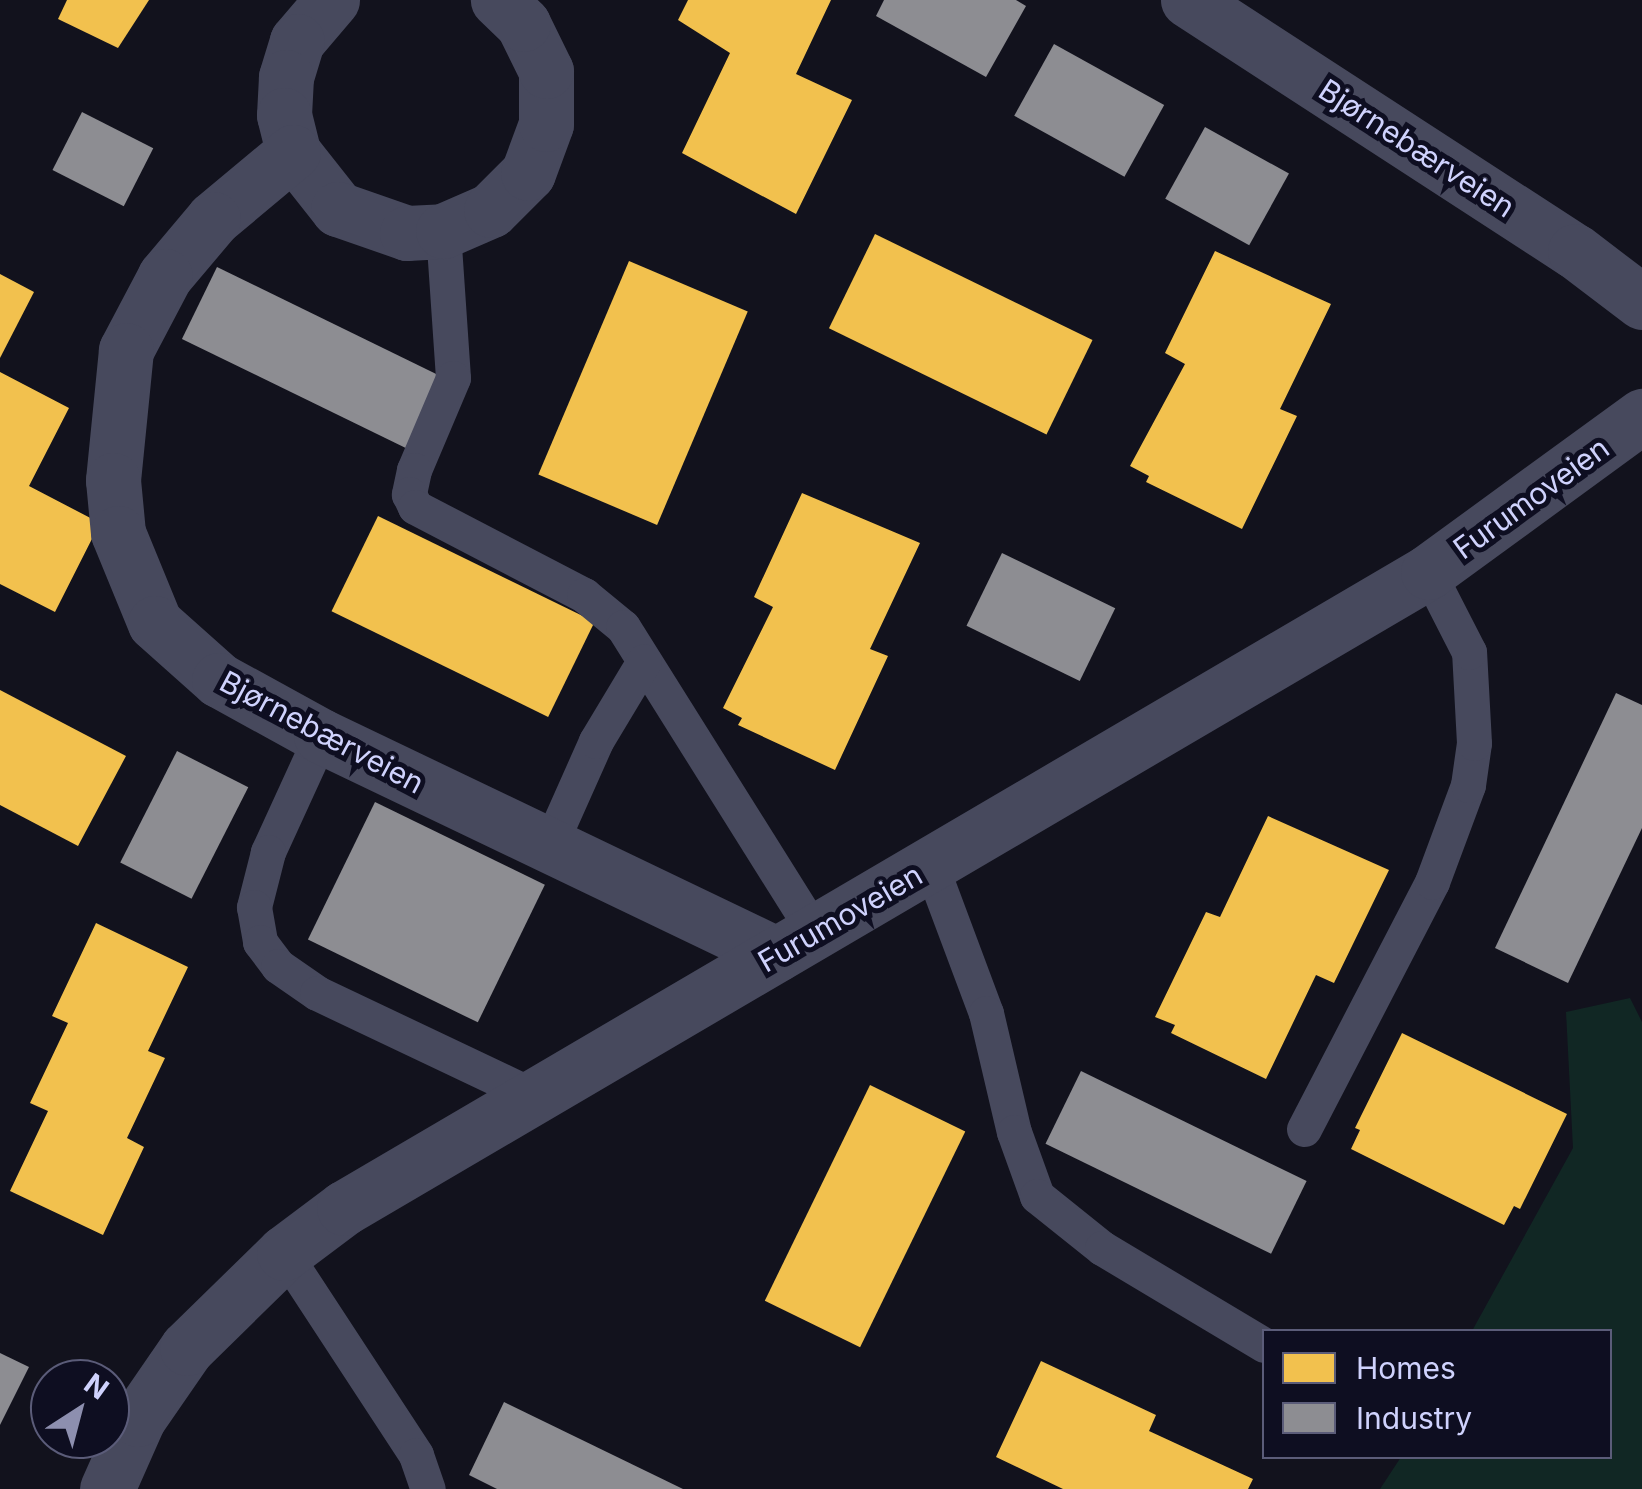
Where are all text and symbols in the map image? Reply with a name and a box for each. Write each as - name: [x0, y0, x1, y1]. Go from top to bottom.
- street label: Bjørnebærveien: [1312, 71, 1522, 225]
- street label: Furumoveien: [1446, 430, 1616, 566]
- street label: Bjørnebærveien: [214, 663, 430, 801]
- street label: Furumoveien: [752, 857, 928, 979]
- legend: [1262, 1329, 1612, 1459]
- text: Homes: [1356, 1350, 1456, 1386]
- north arrow: [30, 1359, 130, 1459]
- text: N: [78, 1366, 115, 1406]
- text: Industry: [1356, 1400, 1472, 1436]

